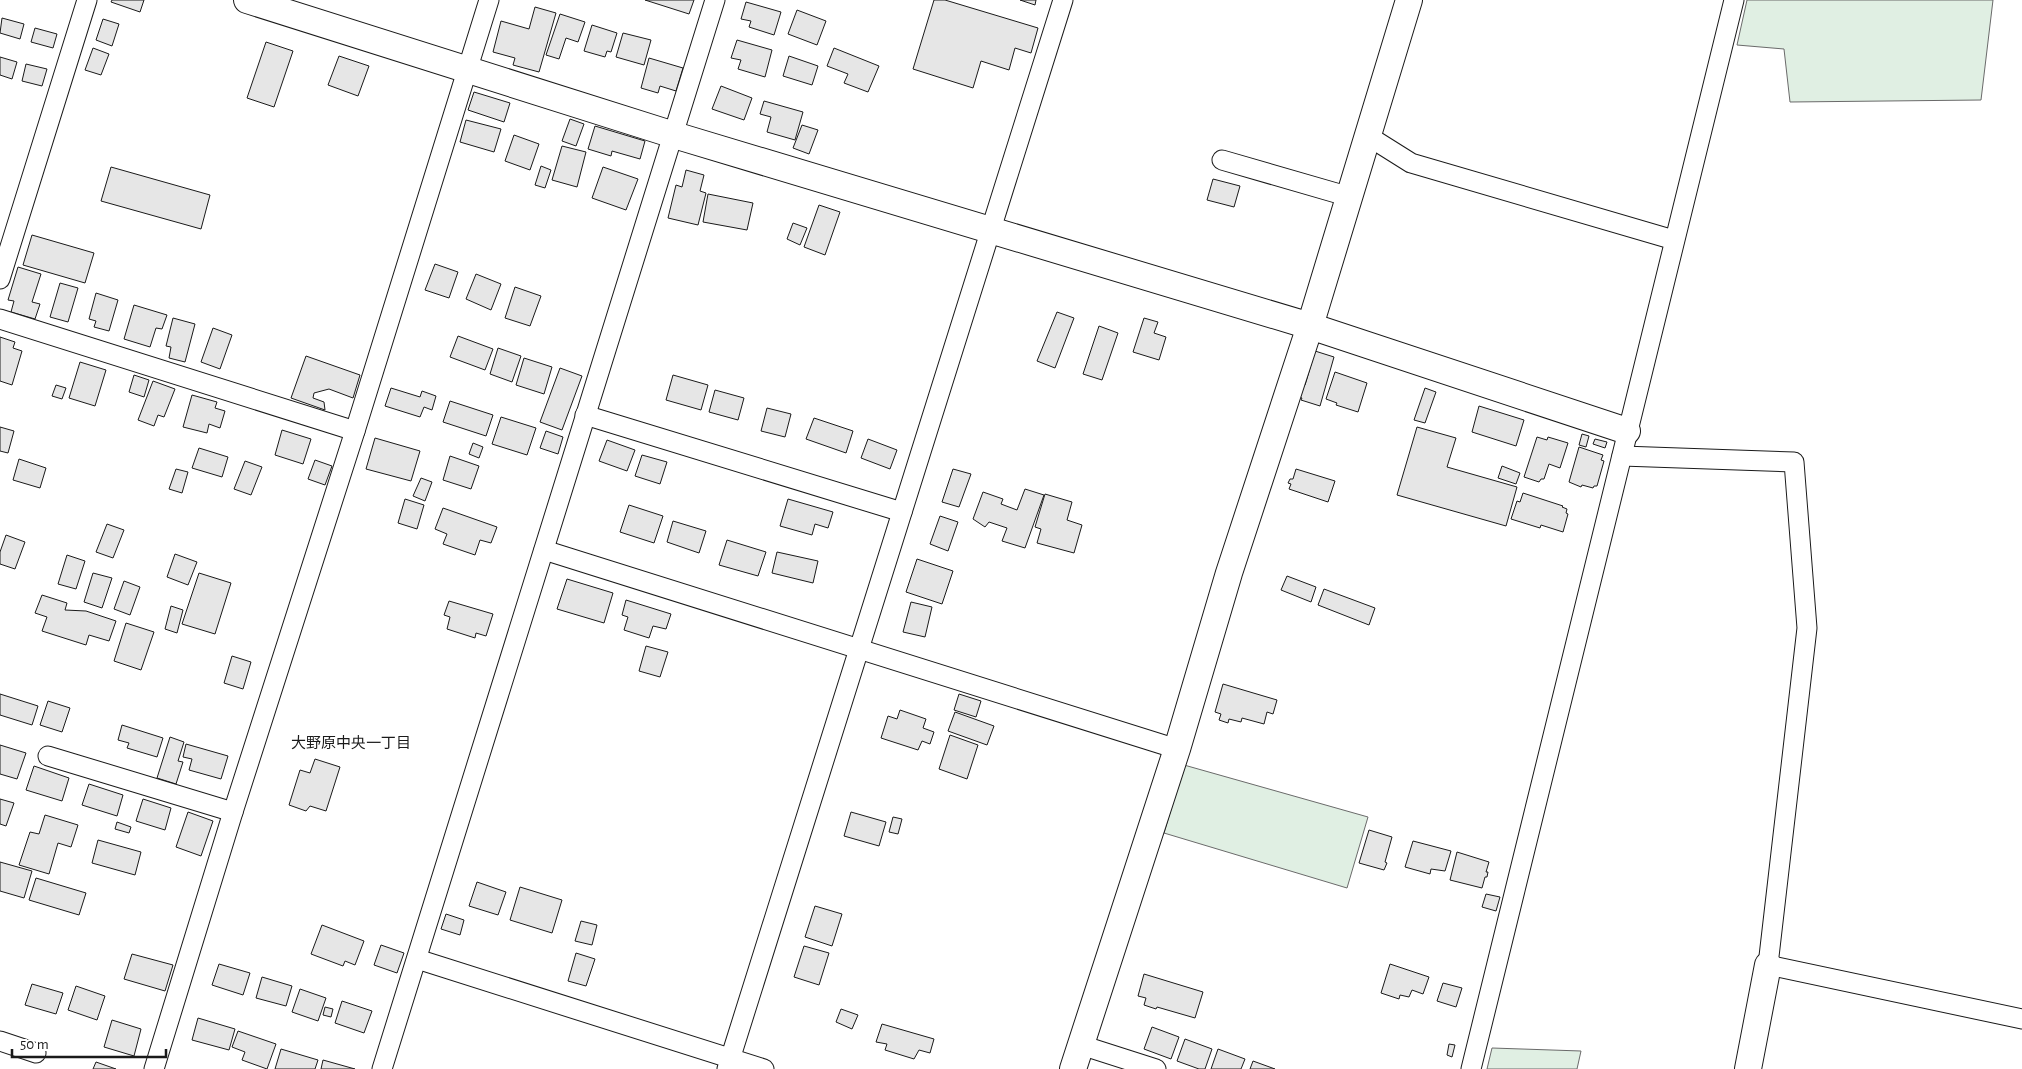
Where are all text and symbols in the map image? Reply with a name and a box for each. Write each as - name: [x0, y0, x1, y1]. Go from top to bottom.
- district label: 大野原中央一丁目: [291, 735, 411, 751]
- scale bar: [12, 1026, 166, 1058]
- text: 50 m: [20, 1037, 49, 1052]

